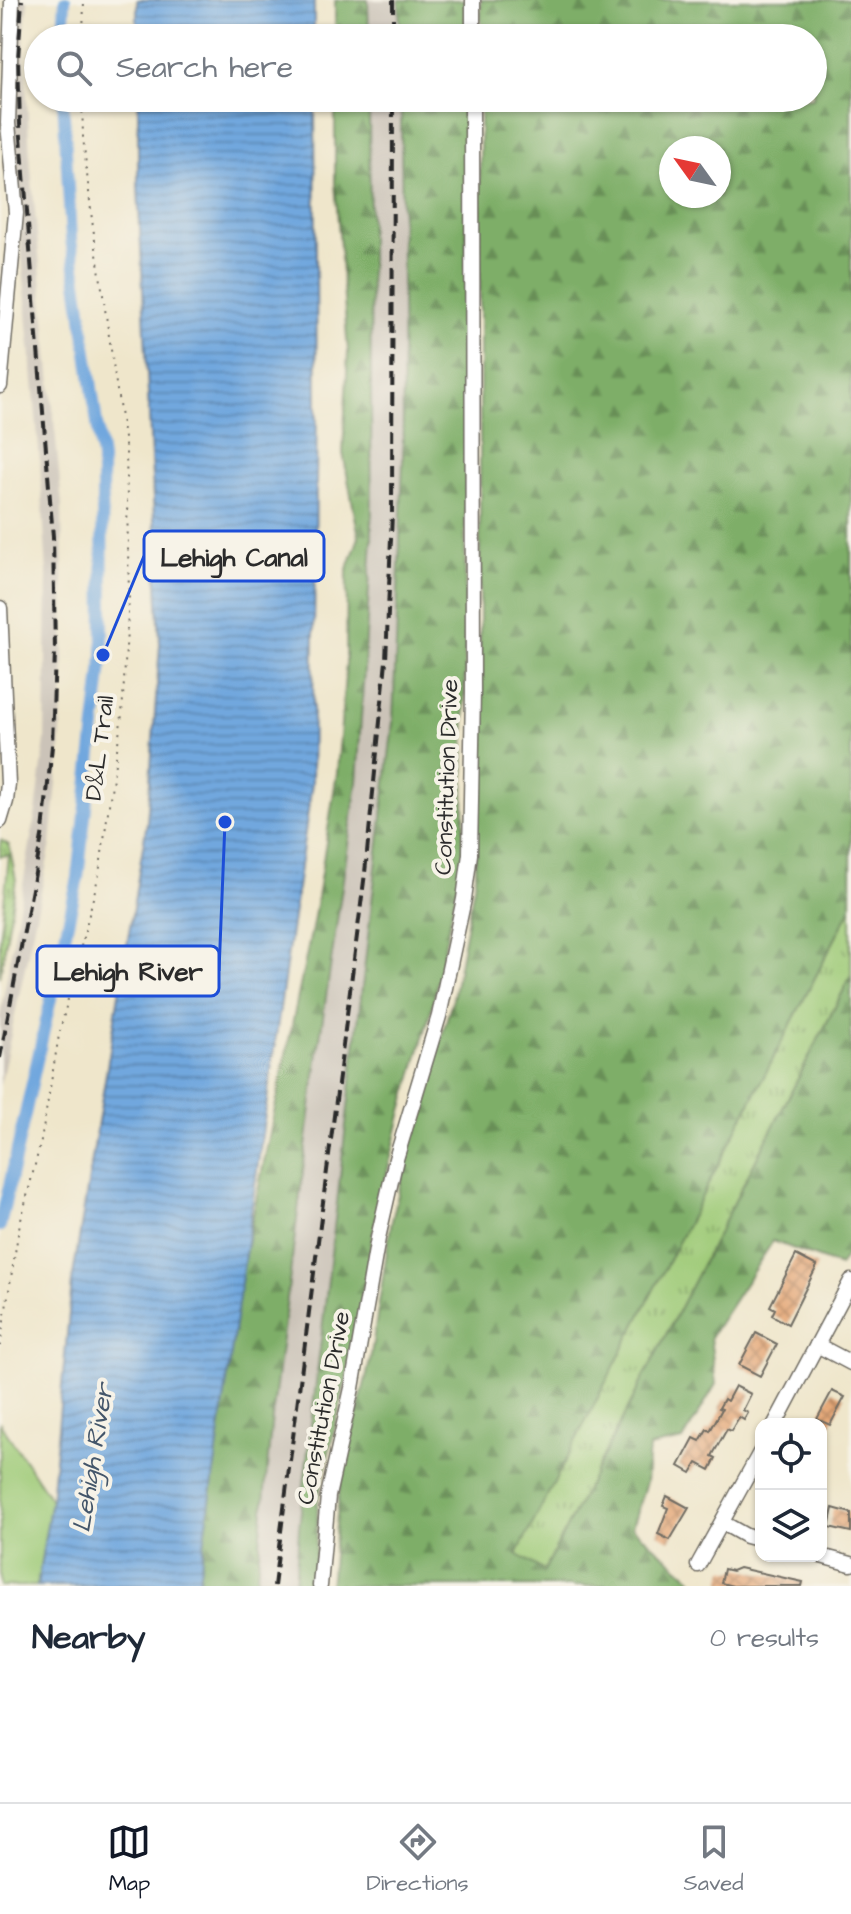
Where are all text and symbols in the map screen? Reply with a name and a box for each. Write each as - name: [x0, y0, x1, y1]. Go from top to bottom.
- search box: [24, 24, 827, 112]
- icon: search: [52, 46, 96, 90]
- text: Search here: [116, 47, 293, 89]
- north arrow: [659, 136, 731, 208]
- callout: Lehigh Canal: [144, 531, 324, 581]
- text: Lehigh Canal: [160, 540, 308, 579]
- street label: Constitution Drive: [427, 678, 467, 876]
- street label: D&L Trail: [77, 693, 123, 803]
- callout: Lehigh River: [37, 946, 219, 996]
- text: Lehigh River: [53, 954, 204, 993]
- street label: Constitution Drive: [289, 1309, 359, 1507]
- water label: Lehigh River: [63, 1379, 124, 1535]
- map controls: [755, 1418, 827, 1562]
- button: locate: [755, 1418, 827, 1490]
- button: layers: [755, 1490, 827, 1562]
- text: Nearby: [32, 1614, 146, 1662]
- text: 0 results: [710, 1620, 819, 1656]
- tab: Map: [107, 1820, 151, 1899]
- tab: Directions: [366, 1820, 469, 1899]
- tab: Saved: [684, 1820, 744, 1899]

